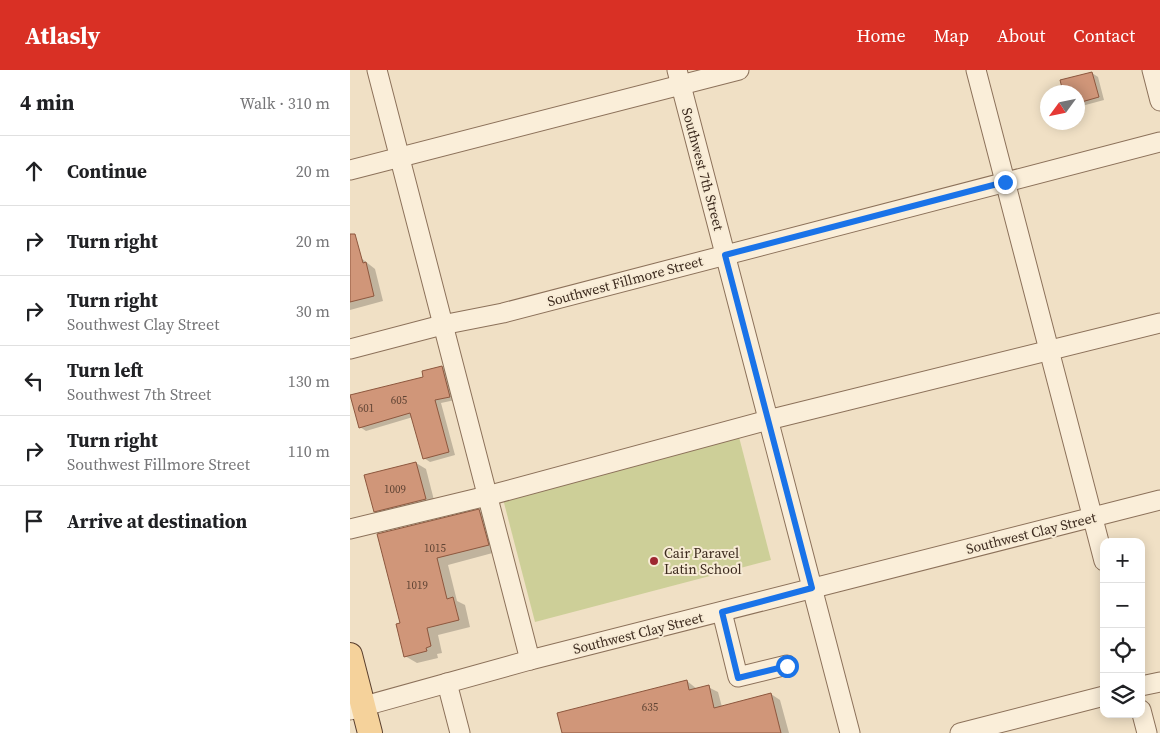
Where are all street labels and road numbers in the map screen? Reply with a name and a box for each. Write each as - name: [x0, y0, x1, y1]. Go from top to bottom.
- street label: Southwest 7th Street: [677, 105, 729, 233]
- street label: Southwest Fillmore Street: [545, 251, 705, 311]
- street label: Southwest Clay Street: [964, 507, 1099, 559]
- street label: Southwest Clay Street: [571, 607, 706, 659]

